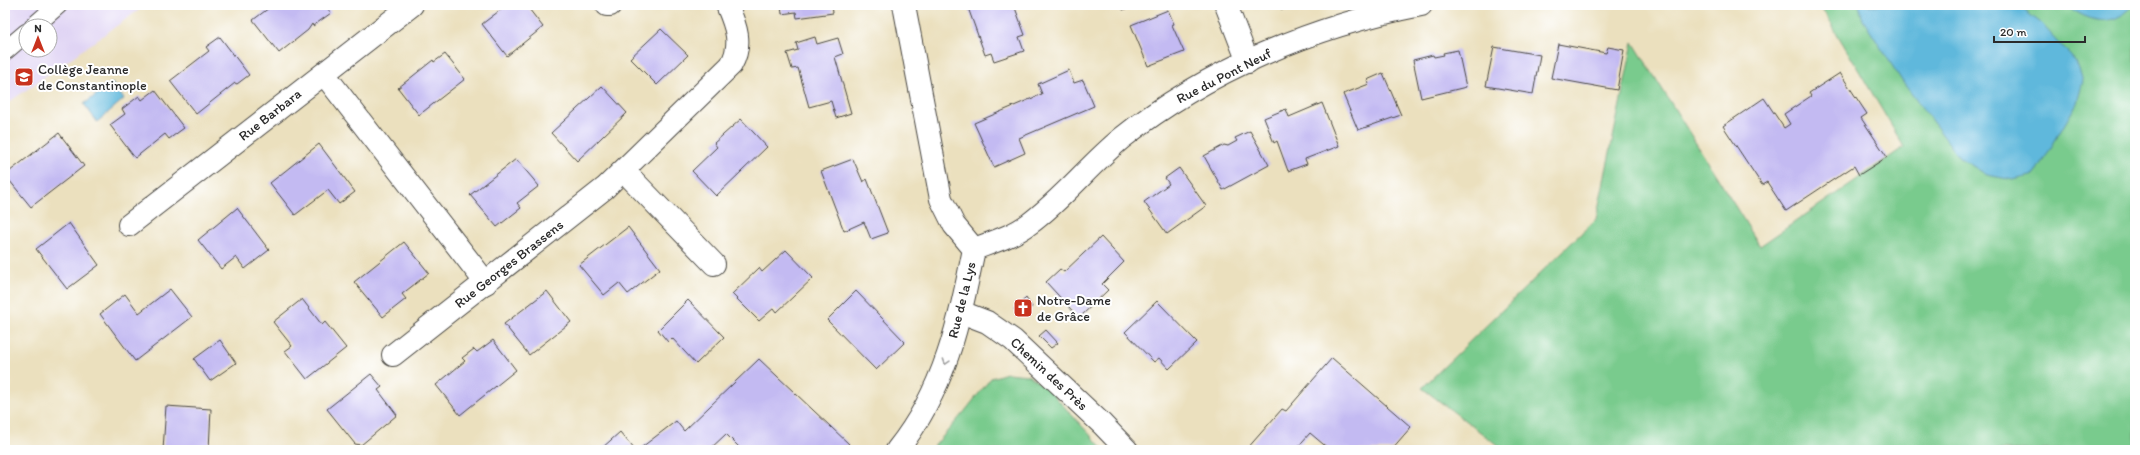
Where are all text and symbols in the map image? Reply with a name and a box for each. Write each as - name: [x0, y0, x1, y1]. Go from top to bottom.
- north arrow: [18, 18, 58, 58]
- scale bar: [1994, 18, 2085, 44]
- text: N: [34, 22, 42, 35]
- text: 20 m: [2000, 25, 2027, 39]
- street label: Rue du Pont Neuf: [1174, 44, 1275, 107]
- place label: Collège Jeanne de Constantinople: [38, 61, 147, 94]
- school or university icon: Collège Jeanne de Constantinople: [13, 66, 35, 88]
- street label: Rue Barbara: [235, 85, 305, 145]
- street label: Rue Georges Brassens: [451, 216, 567, 312]
- street label: Rue de la Lys: [944, 260, 980, 340]
- place label: Notre-Dame de Grâce: [1037, 292, 1111, 325]
- church icon: Notre-Dame de Grâce: [1012, 297, 1034, 319]
- street label: Chemin des Près: [1007, 334, 1091, 414]
- one-way arrow: [942, 359, 951, 366]

